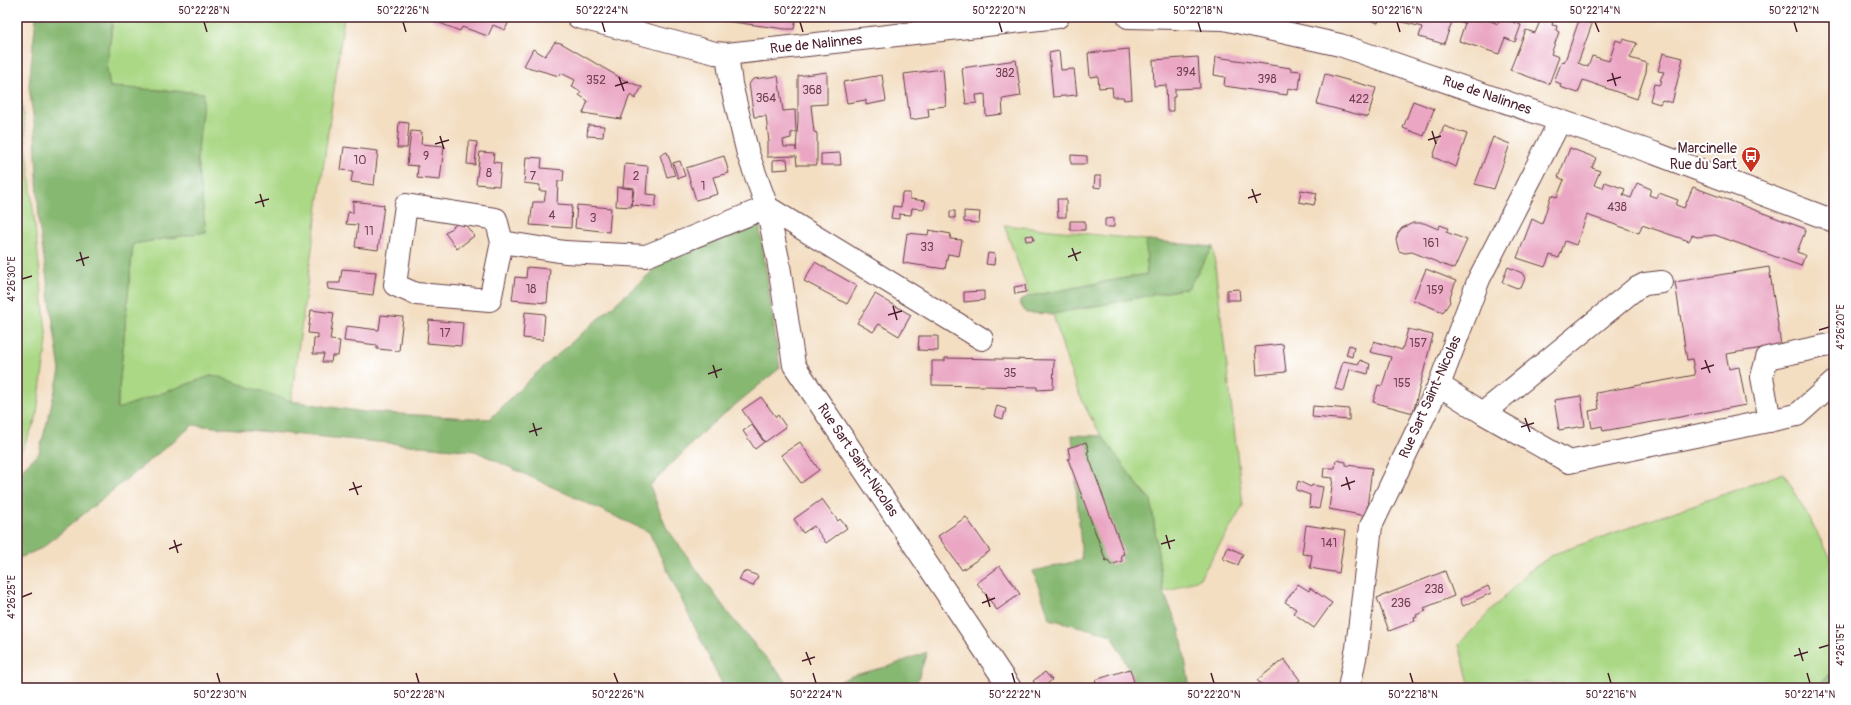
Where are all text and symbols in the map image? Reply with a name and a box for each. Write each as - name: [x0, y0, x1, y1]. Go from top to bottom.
- text: 50°22'28"N: [178, 5, 230, 17]
- text: 50°22'26"N: [377, 5, 429, 17]
- text: 50°22'24"N: [576, 5, 628, 17]
- text: 50°22'22"N: [774, 5, 826, 17]
- text: 50°22'20"N: [972, 5, 1026, 17]
- text: 50°22'18"N: [1173, 5, 1223, 17]
- text: 50°22'16"N: [1372, 5, 1422, 17]
- text: 50°22'14"N: [1570, 5, 1620, 17]
- text: 50°22'12"N: [1769, 5, 1819, 17]
- street label: Rue de Nalinnes: [769, 31, 864, 57]
- house number: 394: [1176, 65, 1196, 80]
- house number: 382: [995, 66, 1015, 81]
- house number: 398: [1258, 72, 1276, 87]
- street label: Rue de Nalinnes: [1440, 72, 1534, 118]
- house number: 352: [586, 73, 606, 88]
- house number: 368: [802, 83, 822, 98]
- house number: 364: [756, 91, 776, 106]
- house number: 422: [1349, 92, 1369, 107]
- place label: Marcinelle Rue du Sart: [1670, 140, 1737, 173]
- bus stop icon: Marcinelle Rue du Sart: [1740, 145, 1762, 173]
- house number: 9: [423, 149, 429, 164]
- house number: 10: [354, 153, 366, 168]
- house number: 8: [486, 166, 492, 181]
- house number: 7: [530, 169, 537, 184]
- house number: 2: [633, 169, 640, 184]
- house number: 1: [701, 179, 705, 194]
- house number: 438: [1607, 200, 1627, 215]
- house number: 4: [549, 208, 556, 223]
- house number: 3: [590, 211, 597, 226]
- house number: 11: [364, 224, 374, 239]
- house number: 161: [1423, 236, 1439, 251]
- house number: 33: [920, 240, 934, 255]
- text: 4°26'30"E: [6, 256, 18, 302]
- house number: 18: [526, 282, 536, 297]
- house number: 159: [1426, 283, 1444, 298]
- text: 4°26'20"E: [1835, 304, 1847, 350]
- house number: 17: [439, 326, 451, 341]
- street label: Rue Sart Saint-Nicolas: [1395, 332, 1465, 461]
- house number: 157: [1409, 336, 1427, 351]
- house number: 35: [1003, 366, 1017, 381]
- house number: 155: [1393, 376, 1411, 391]
- street label: Rue Sart Saint-Nicolas: [814, 400, 903, 520]
- house number: 141: [1321, 536, 1337, 551]
- text: 4°26'25"E: [6, 575, 18, 619]
- house number: 238: [1424, 582, 1444, 597]
- house number: 236: [1391, 596, 1411, 611]
- text: 4°26'15"E: [1835, 624, 1847, 666]
- text: 50°22'30"N: [193, 689, 247, 701]
- text: 50°22'28"N: [393, 689, 445, 701]
- text: 50°22'26"N: [592, 689, 644, 701]
- text: 50°22'24"N: [790, 689, 842, 701]
- text: 50°22'22"N: [989, 689, 1041, 701]
- text: 50°22'20"N: [1187, 689, 1241, 701]
- text: 50°22'18"N: [1388, 689, 1438, 701]
- text: 50°22'16"N: [1586, 689, 1636, 701]
- text: 50°22'14"N: [1785, 689, 1835, 701]

